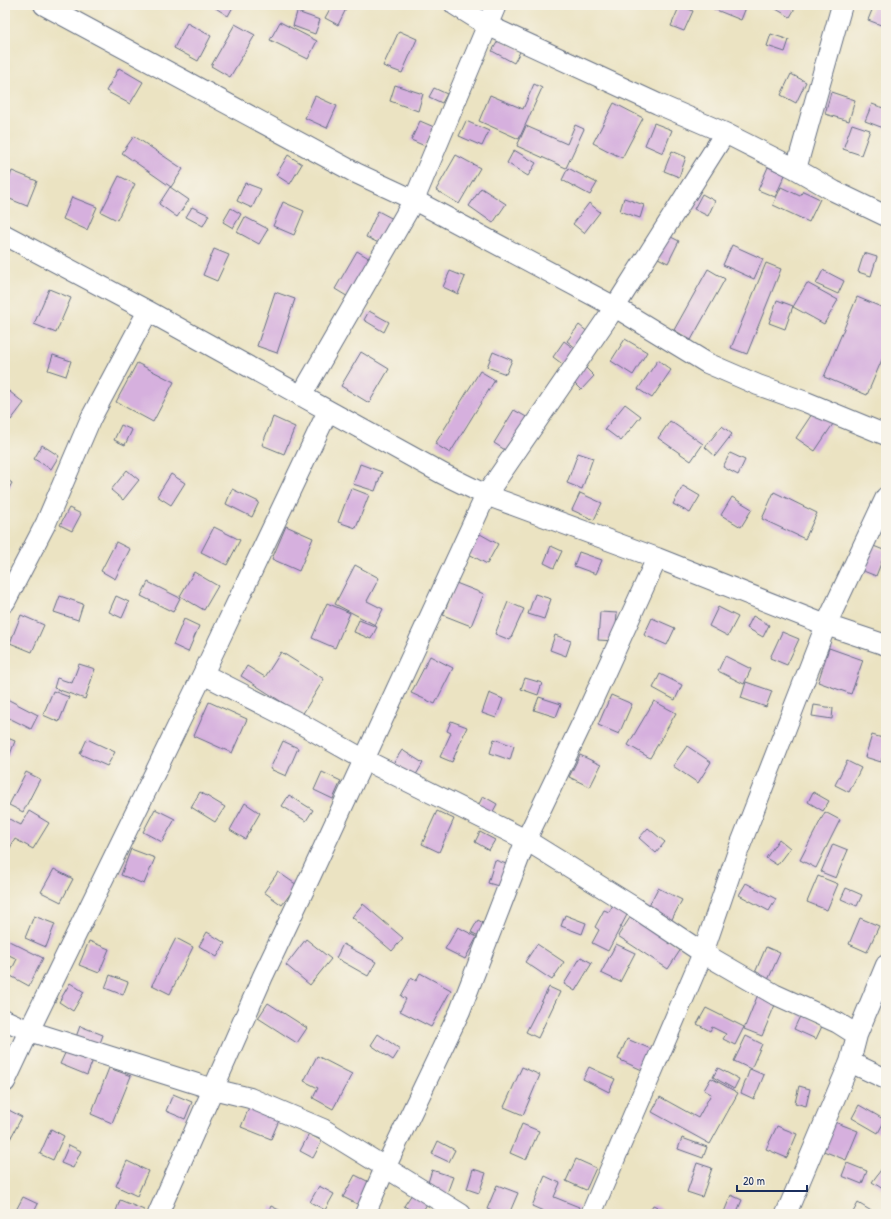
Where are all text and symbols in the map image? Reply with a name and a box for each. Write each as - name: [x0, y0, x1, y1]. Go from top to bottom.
- scale bar: [737, 1167, 807, 1193]
- text: 20 m: [743, 1172, 765, 1189]

